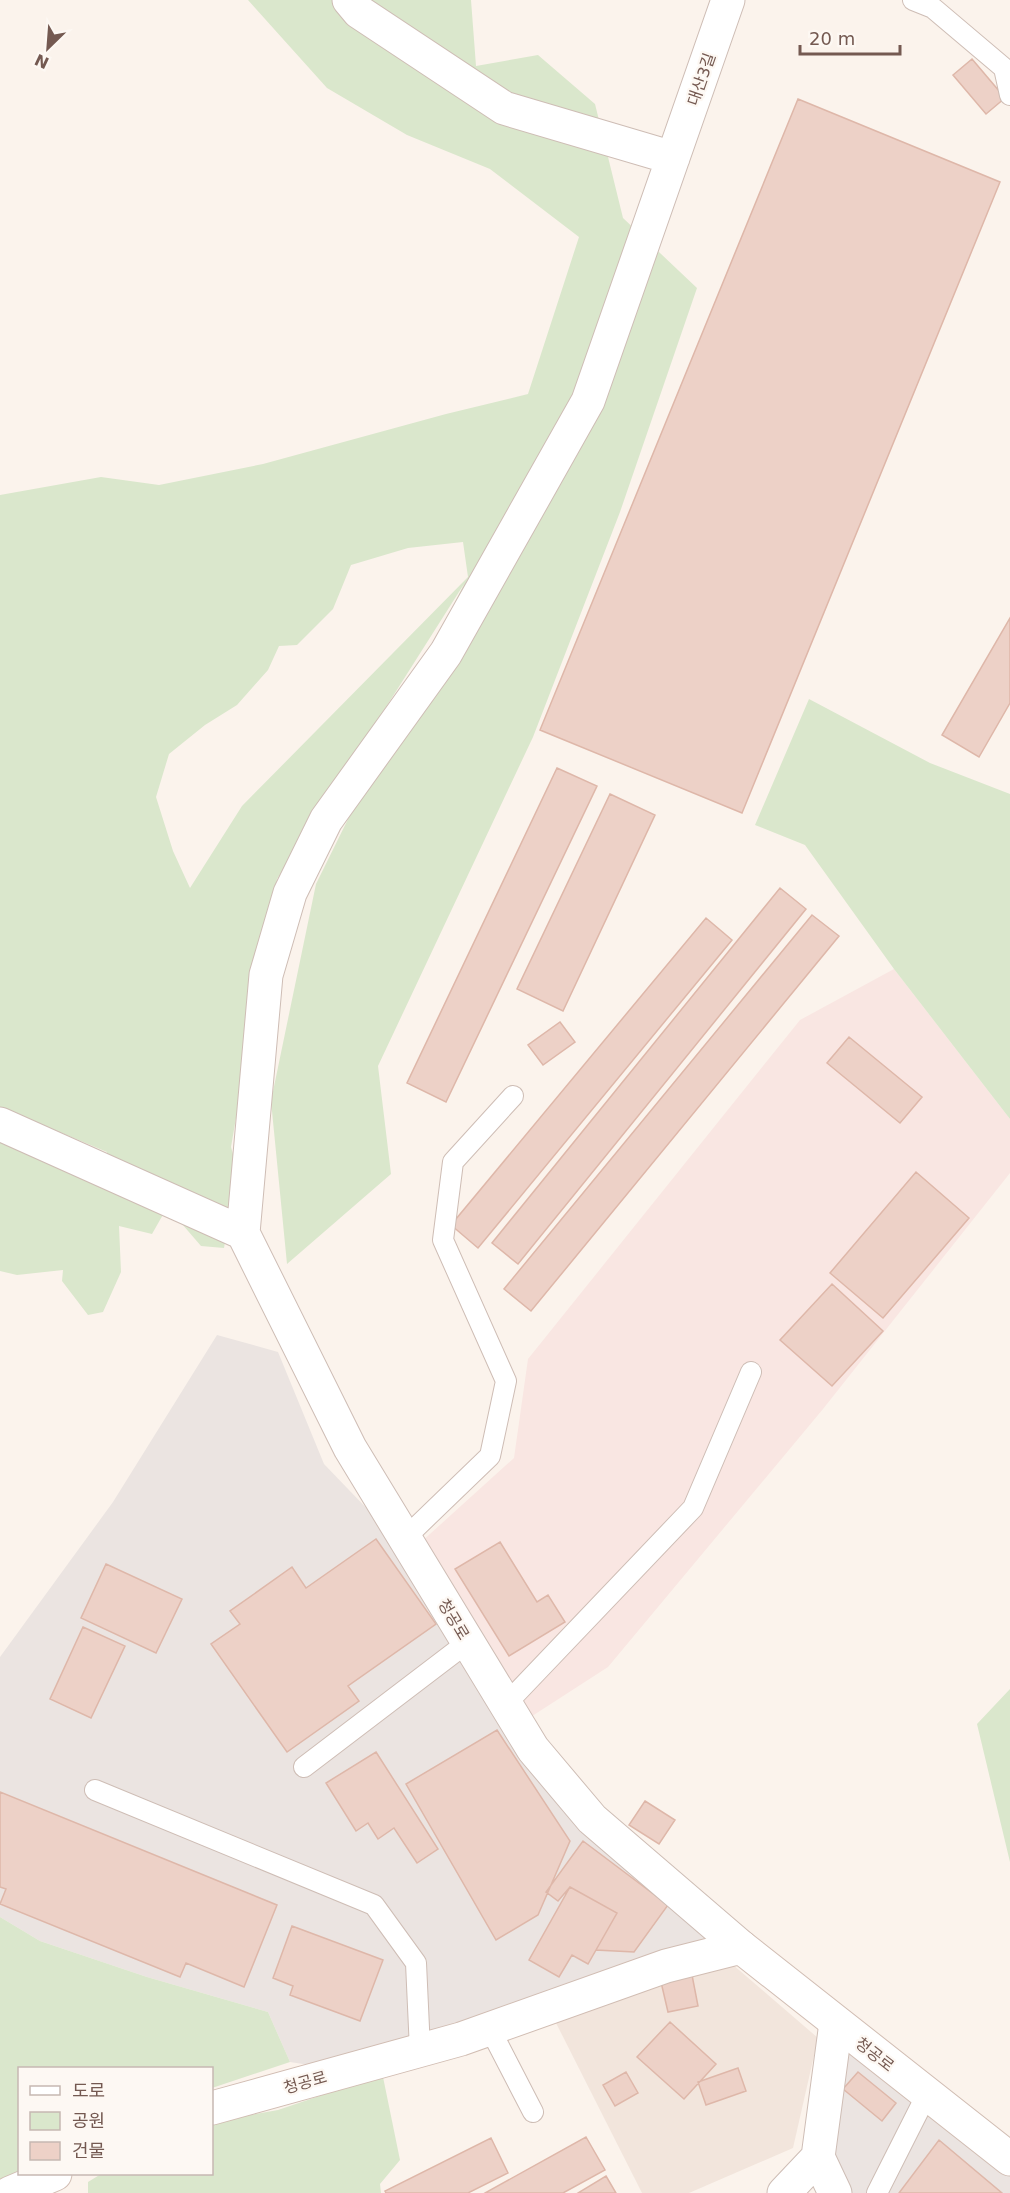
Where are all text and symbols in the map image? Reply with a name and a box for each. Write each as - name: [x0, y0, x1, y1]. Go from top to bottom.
- north arrow: [18, 18, 78, 78]
- scale bar: [800, 18, 900, 56]
- text: 20 m: [809, 28, 855, 49]
- text: N: [32, 50, 52, 73]
- street label: 대산3길: [684, 50, 719, 108]
- street label: 청공로: [434, 1595, 473, 1643]
- street label: 청공로: [851, 2033, 898, 2076]
- legend: [18, 2067, 213, 2175]
- street label: 청공로: [281, 2067, 329, 2098]
- text: 도로: [72, 2080, 105, 2101]
- text: 공원: [72, 2110, 105, 2131]
- text: 건물: [72, 2140, 105, 2161]

